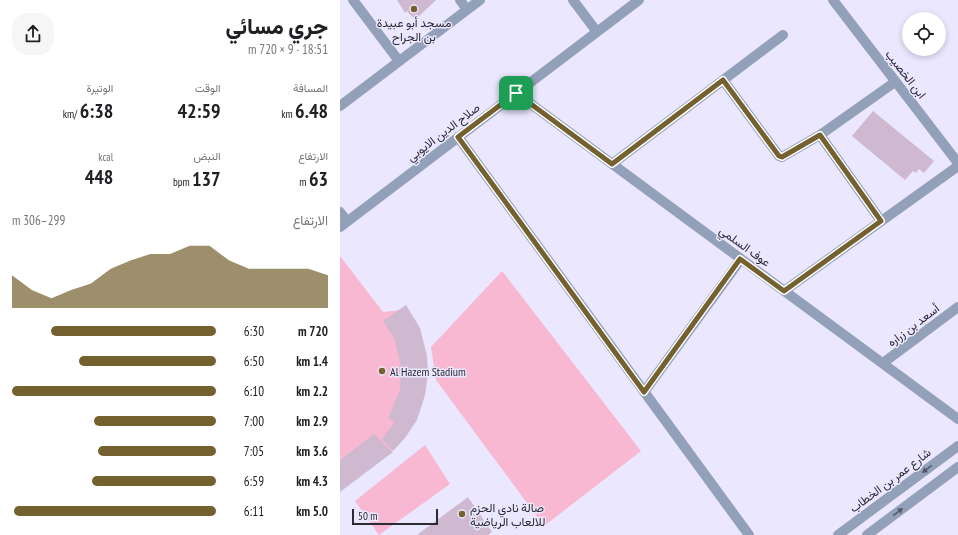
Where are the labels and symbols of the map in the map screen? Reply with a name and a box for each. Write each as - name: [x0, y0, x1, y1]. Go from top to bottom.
- marker: مسجد أبو عبيدة بن الجراح: [409, 4, 419, 14]
- place label: مسجد أبو عبيدة بن الجراح: [377, 15, 451, 46]
- street label: ابن الخصيب: [882, 47, 930, 102]
- pin: [499, 76, 533, 110]
- street label: صلاح الدين الايوبي: [404, 100, 484, 167]
- street label: عوف السلمي: [715, 222, 774, 272]
- street label: أسعد بن زراره: [884, 300, 943, 350]
- place label: Al Hazem Stadium: [390, 364, 466, 379]
- marker: Al Hazem Stadium: [377, 366, 387, 376]
- street label: شارع عمر بن الخطاب: [846, 445, 935, 517]
- one-way arrow: [921, 465, 932, 473]
- place label: صالة نادي الحزم للالعاب الرياضية: [470, 500, 546, 530]
- scale bar: [352, 507, 438, 526]
- one-way arrow: [892, 508, 903, 516]
- marker: صالة نادي الحزم للالعاب الرياضية: [457, 509, 467, 519]

